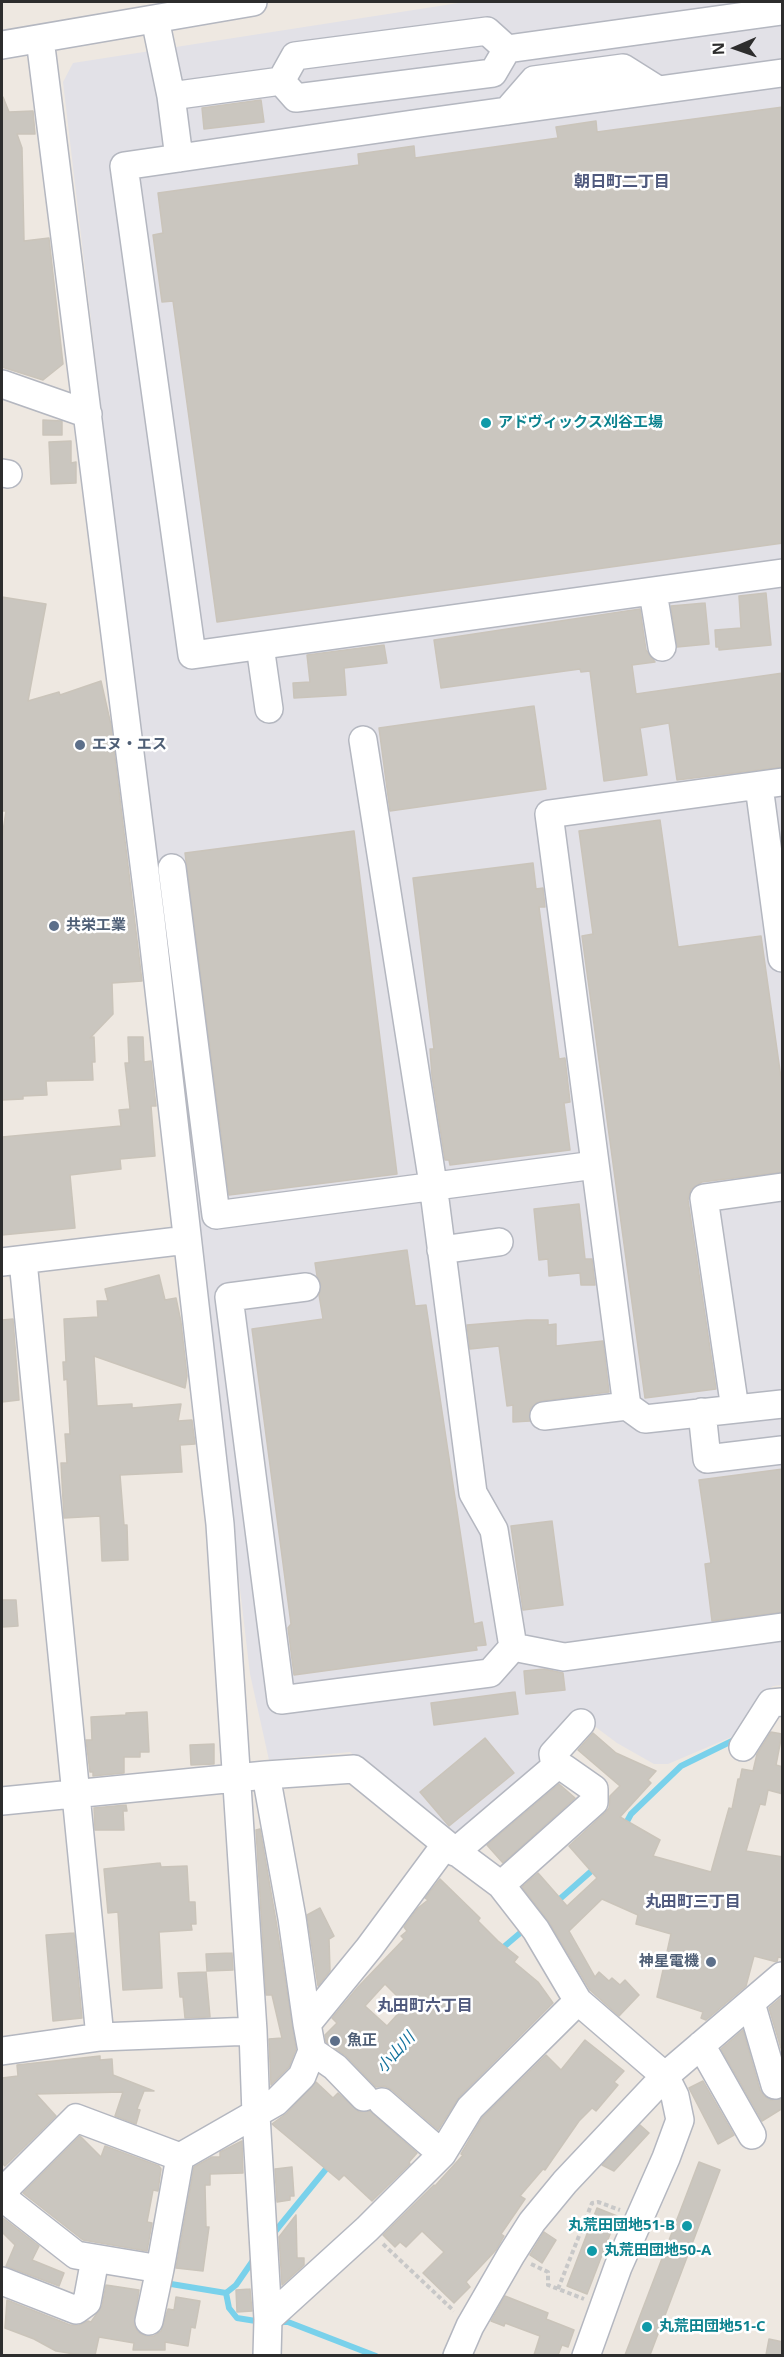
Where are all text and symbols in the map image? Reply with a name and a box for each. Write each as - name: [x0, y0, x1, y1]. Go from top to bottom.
- north arrow: [706, 18, 766, 78]
- text: N: [707, 42, 729, 56]
- district label: 朝日町二丁目: [574, 172, 670, 192]
- place label: アドヴィックス刈谷工場: [498, 414, 663, 432]
- marker: アドヴィックス刈谷工場: [479, 416, 493, 430]
- place label: エヌ・エス: [92, 736, 167, 754]
- marker: エヌ・エス: [73, 738, 87, 752]
- place label: 共栄工業: [66, 917, 126, 935]
- marker: 共栄工業: [47, 919, 61, 933]
- district label: 丸田町三丁目: [645, 1892, 741, 1912]
- place label: 神星電機: [639, 1953, 699, 1971]
- marker: 神星電機: [704, 1955, 718, 1969]
- district label: 丸田町六丁目: [377, 1996, 473, 2016]
- water label: 小山川: [373, 2029, 419, 2077]
- place label: 魚正: [347, 2032, 377, 2050]
- marker: 魚正: [328, 2034, 342, 2048]
- place label: 丸荒田団地51-B: [568, 2217, 675, 2235]
- marker: 丸荒田団地51-B: [680, 2219, 694, 2233]
- place label: 丸荒田団地50-A: [604, 2242, 711, 2260]
- marker: 丸荒田団地50-A: [585, 2244, 599, 2258]
- place label: 丸荒田団地51-C: [659, 2318, 766, 2336]
- marker: 丸荒田団地51-C: [640, 2320, 654, 2334]

